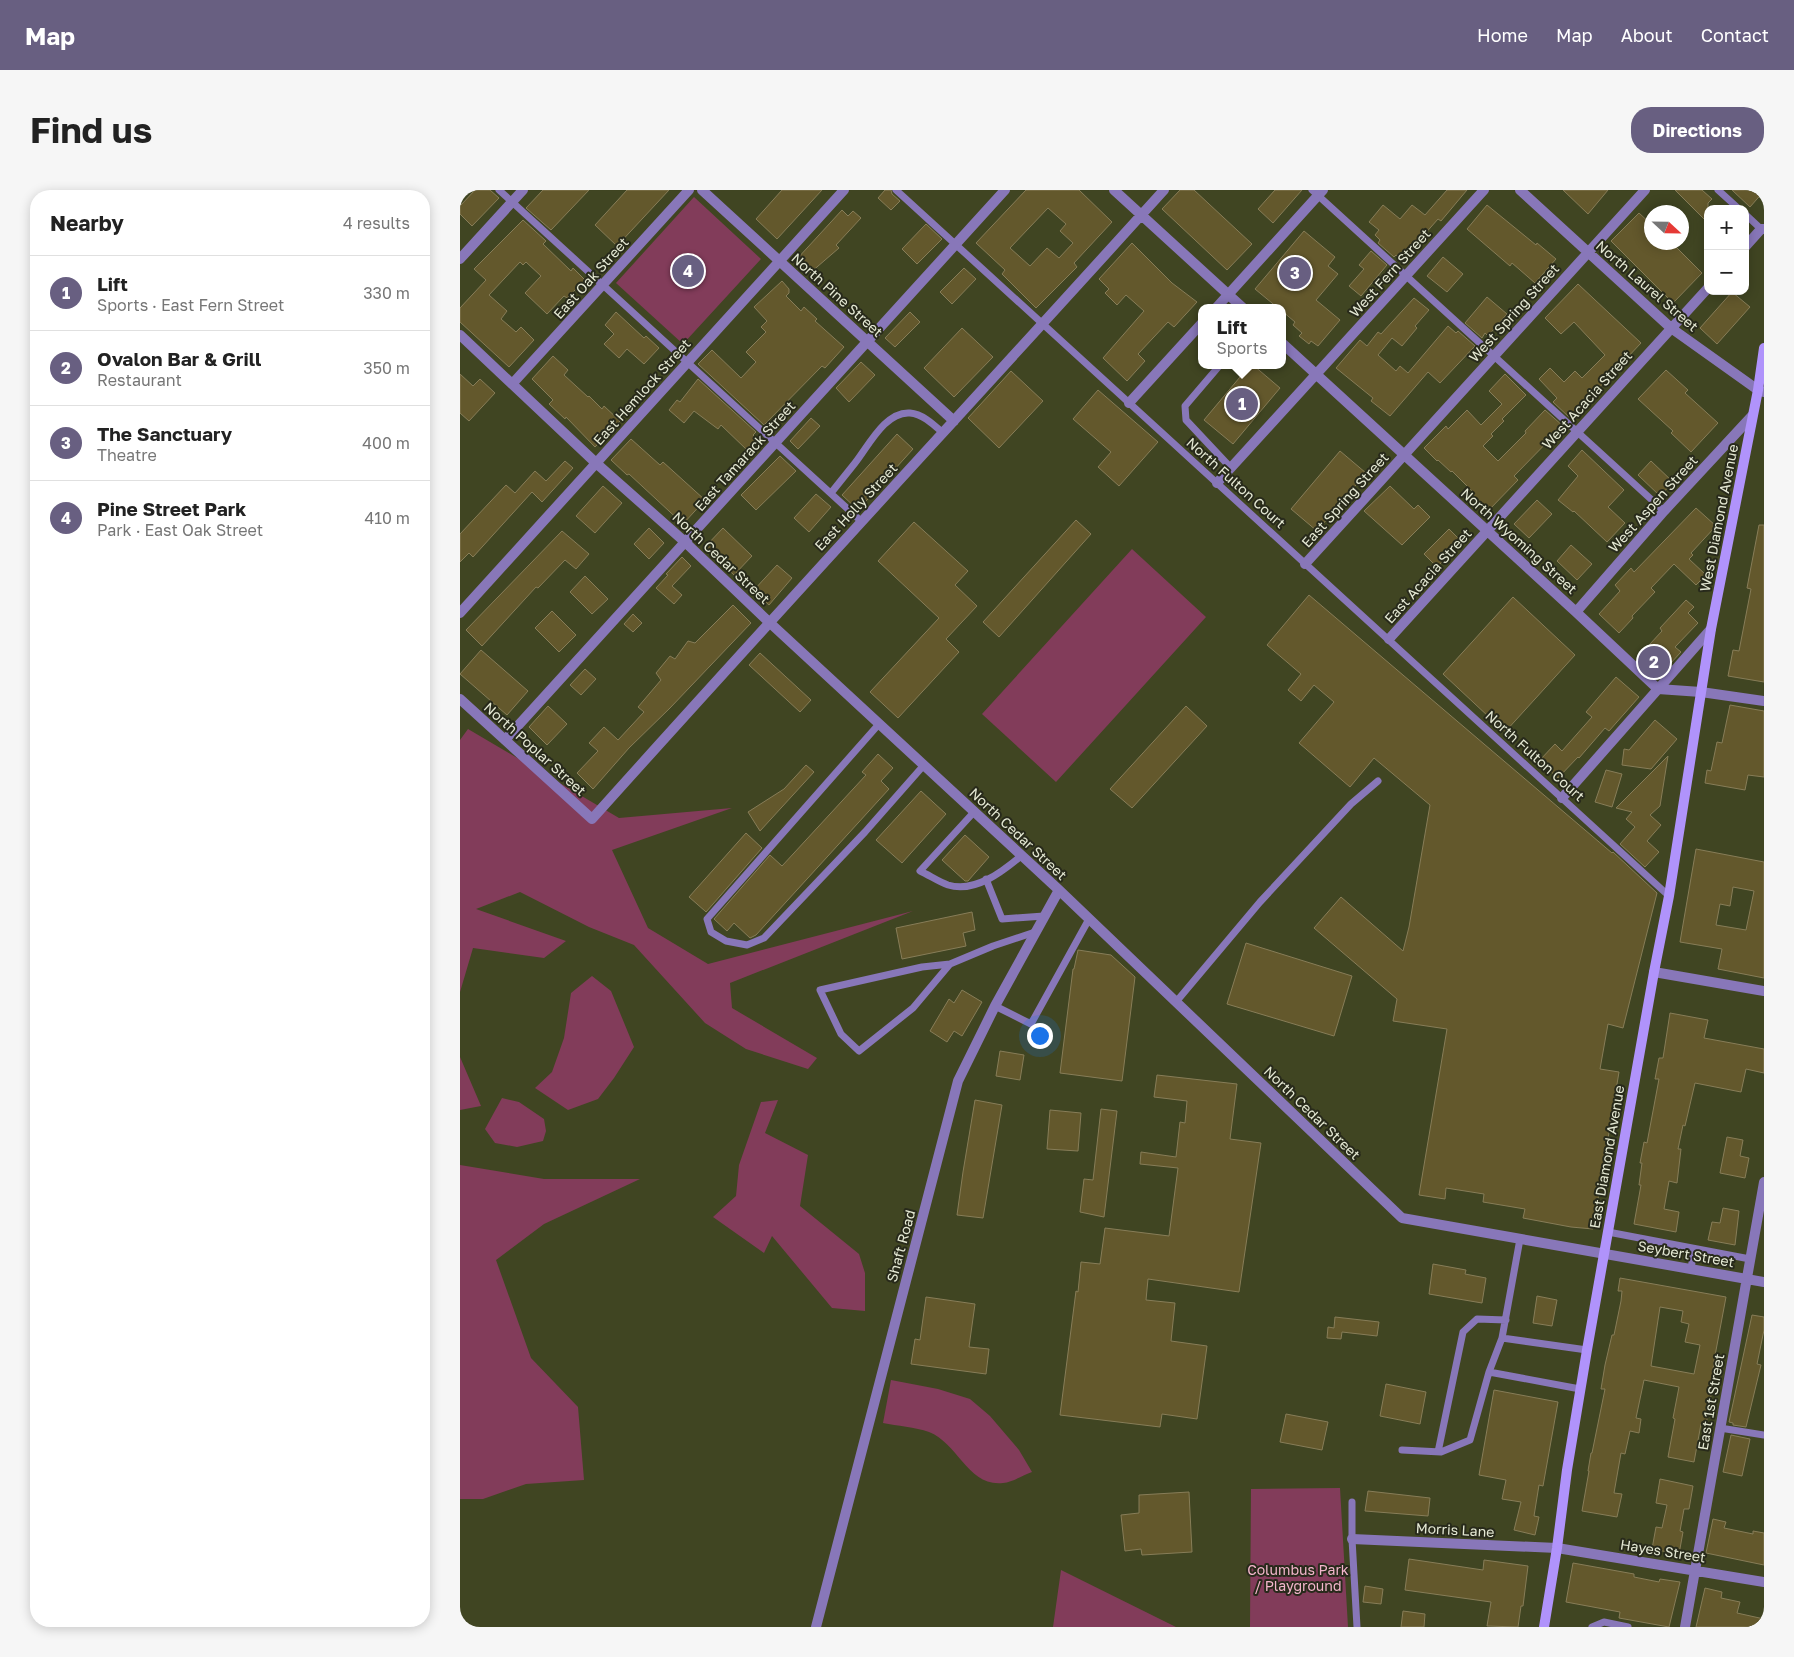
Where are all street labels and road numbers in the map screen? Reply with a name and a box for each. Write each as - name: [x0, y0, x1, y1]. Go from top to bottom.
- street label: West Fern Street: [1346, 225, 1434, 320]
- street label: East Oak Street: [550, 233, 632, 322]
- street label: North Laurel Street: [1593, 237, 1702, 335]
- street label: North Pine Street: [788, 249, 887, 340]
- street label: West Spring Street: [1465, 260, 1562, 365]
- street label: East Hemlock Street: [589, 335, 694, 448]
- street label: West Acacia Street: [1538, 347, 1635, 452]
- street label: East Tamarack Street: [691, 397, 799, 514]
- street label: North Fulton Court: [1183, 434, 1289, 532]
- street label: West Diamond Avenue: [1696, 443, 1741, 593]
- street label: East Spring Street: [1298, 449, 1392, 551]
- street label: West Aspen Street: [1605, 452, 1701, 556]
- street label: East Holly Street: [811, 459, 901, 554]
- street label: North Wyoming Street: [1458, 484, 1581, 597]
- street label: North Cedar Street: [669, 508, 774, 607]
- street label: East Acacia Street: [1381, 525, 1475, 627]
- street label: North Poplar Street: [481, 698, 590, 799]
- street label: North Fulton Court: [1482, 707, 1588, 805]
- street label: North Cedar Street: [966, 784, 1071, 883]
- street label: North Cedar Street: [1261, 1062, 1364, 1163]
- street label: East Diamond Avenue: [1586, 1084, 1627, 1230]
- street label: Shaft Road: [883, 1208, 918, 1284]
- street label: Seybert Street: [1637, 1237, 1736, 1270]
- street label: East 1st Street: [1694, 1352, 1727, 1451]
- street label: Morris Lane: [1415, 1519, 1495, 1540]
- street label: Hayes Street: [1619, 1535, 1707, 1566]

